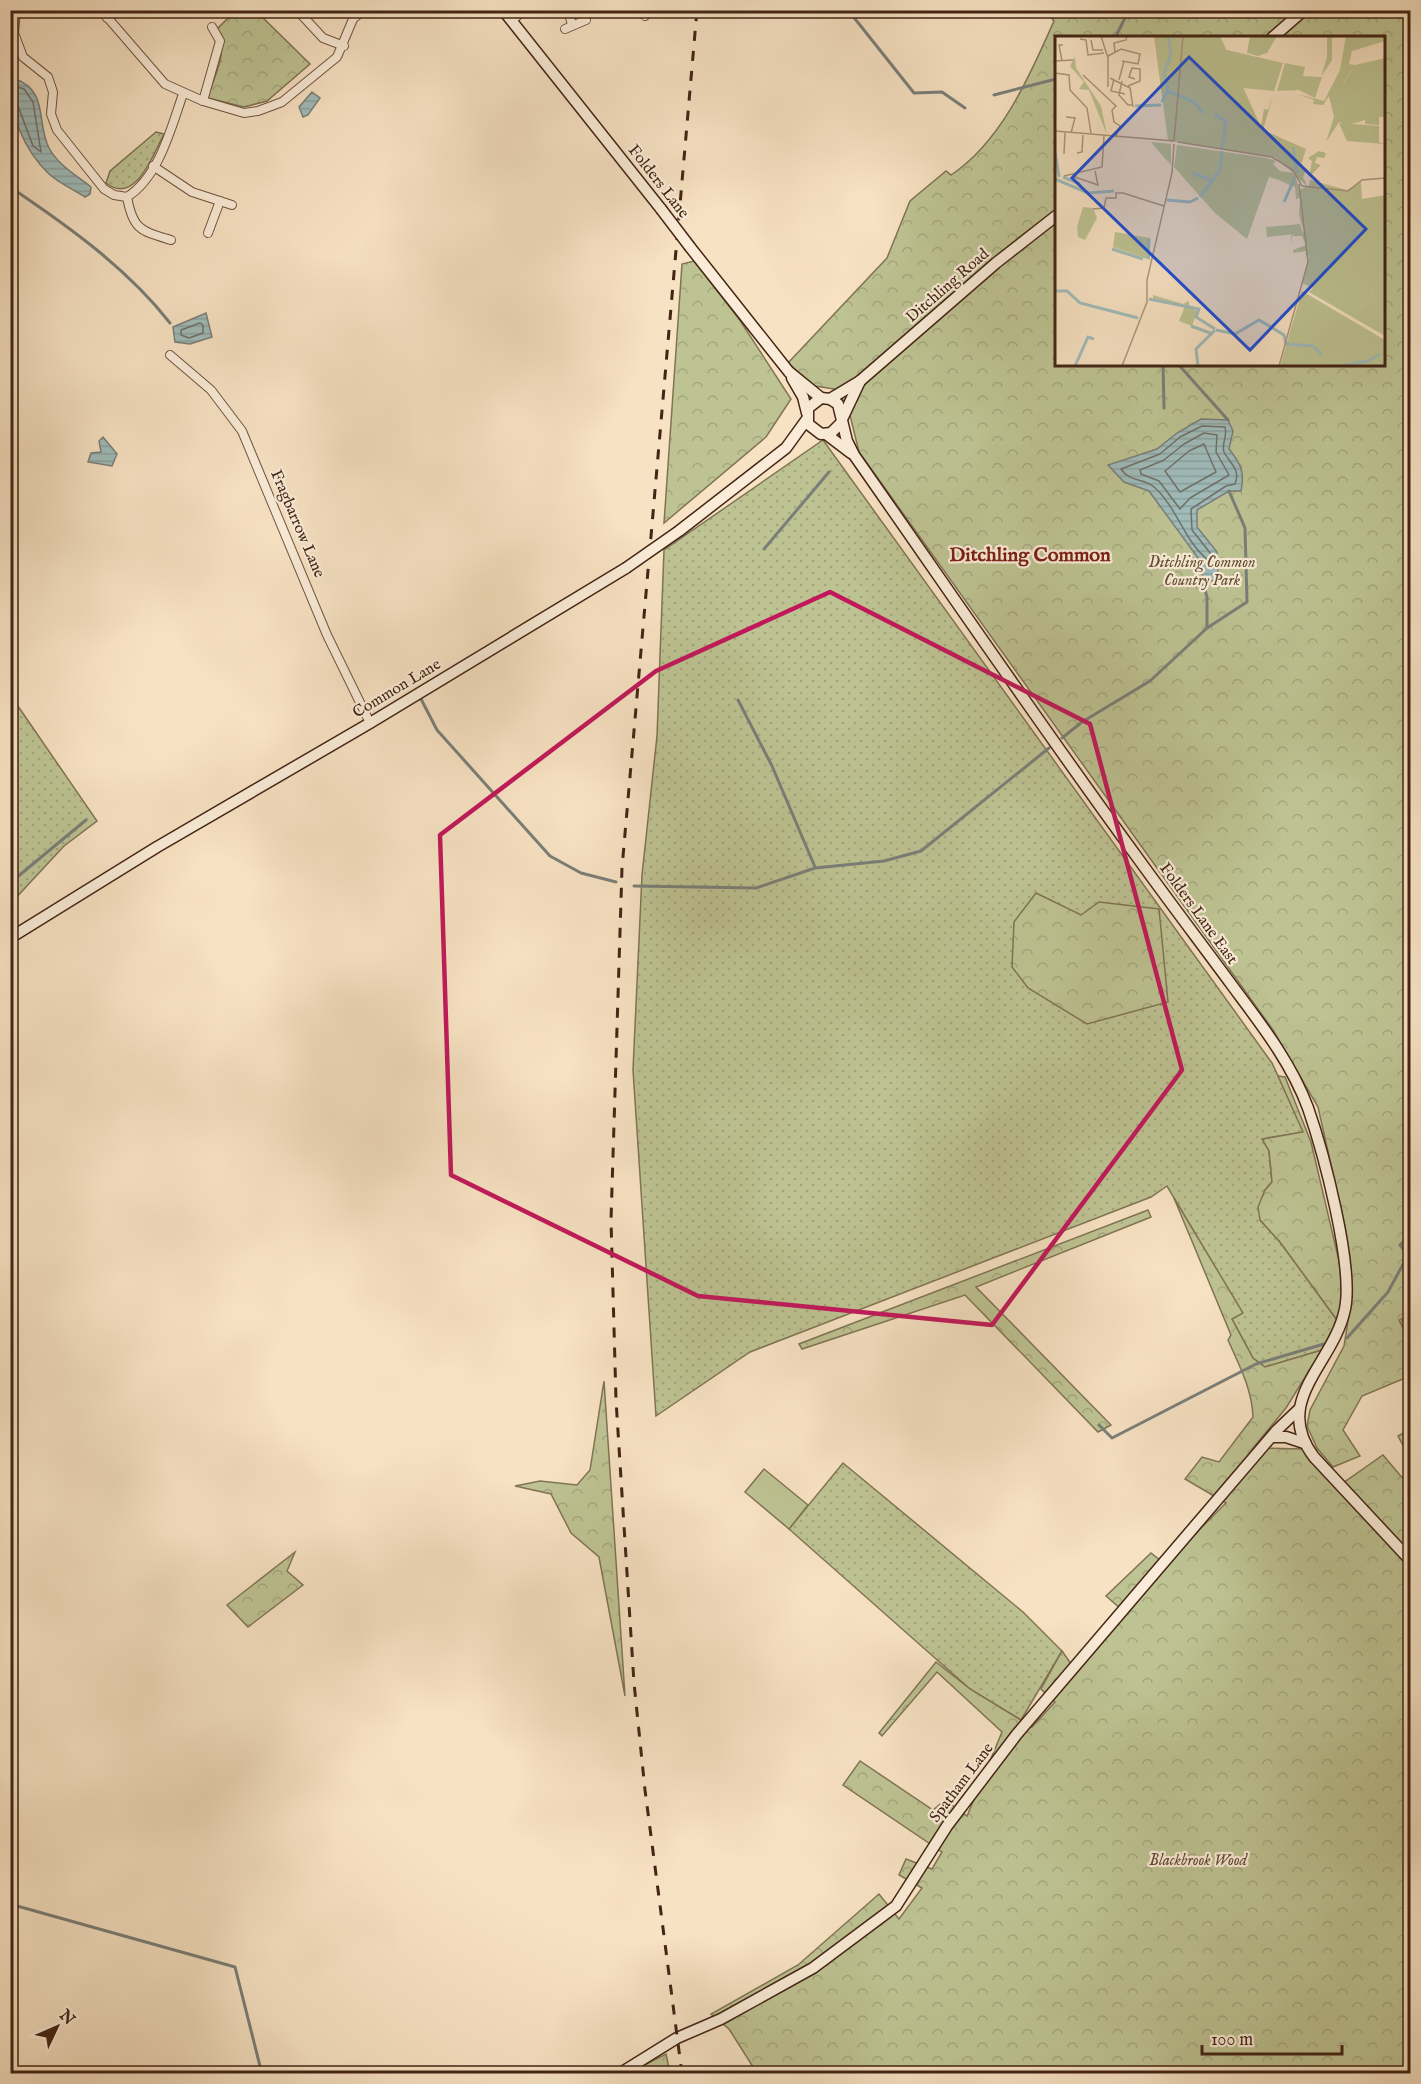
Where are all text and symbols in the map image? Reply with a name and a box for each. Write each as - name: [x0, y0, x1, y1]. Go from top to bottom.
- inset map: [1055, 36, 1385, 366]
- street label: Folders Lane: [623, 141, 693, 223]
- street label: Ditchling Road: [902, 244, 994, 327]
- street label: Fragbarrow Lane: [265, 467, 329, 581]
- district label: Ditchling Common: [949, 543, 1111, 568]
- park label: Ditchling Common Country Park: [1149, 553, 1255, 591]
- street label: Common Lane: [349, 655, 445, 723]
- street label: Folders Lane East: [1154, 859, 1242, 969]
- street label: Spatham Lane: [926, 1739, 998, 1827]
- park label: Blackbrook Wood: [1149, 1851, 1249, 1871]
- north arrow: [27, 1997, 87, 2057]
- text: N: [54, 2005, 78, 2030]
- scale bar: [1202, 2018, 1342, 2056]
- text: 100 m: [1211, 2029, 1253, 2052]

